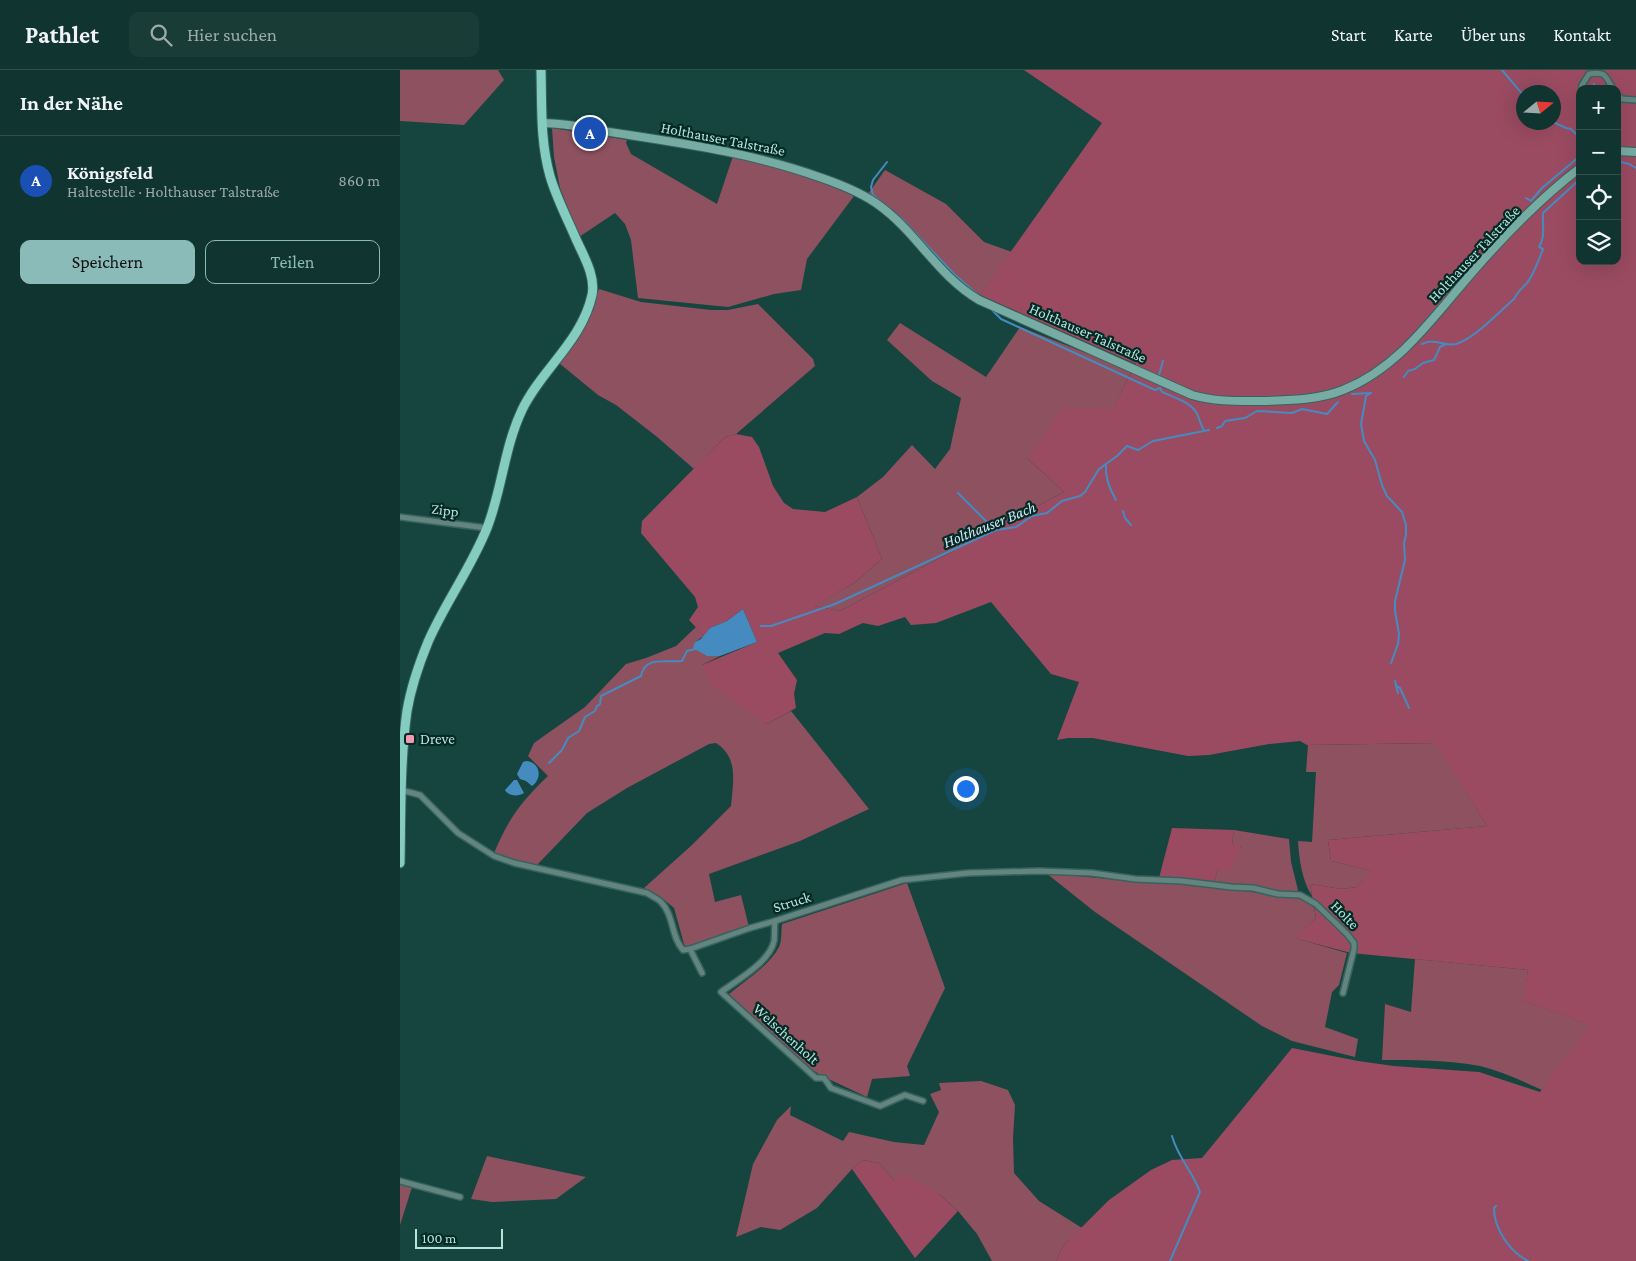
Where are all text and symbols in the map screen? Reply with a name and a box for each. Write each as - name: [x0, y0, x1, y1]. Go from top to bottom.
- search box: [129, 12, 479, 57]
- text: Pathlet: [25, 21, 99, 48]
- icon: search: [147, 21, 175, 49]
- text: Hier suchen: [187, 24, 277, 45]
- text: Start: [1331, 25, 1366, 45]
- text: Karte: [1394, 25, 1433, 45]
- text: Über uns: [1461, 25, 1526, 45]
- text: Kontakt: [1554, 25, 1611, 45]
- north arrow: [1516, 85, 1561, 130]
- map controls: [1576, 85, 1621, 265]
- button: +: [1576, 85, 1621, 130]
- text: In der Nähe: [20, 91, 123, 115]
- pin: A: [574, 114, 606, 152]
- street label: Holthauser Talstraße: [660, 119, 787, 159]
- button: −: [1576, 130, 1621, 175]
- text: Königsfeld: [67, 162, 153, 183]
- text: A: [31, 172, 41, 189]
- text: 860 m: [338, 172, 380, 189]
- button: locate: [1576, 175, 1621, 220]
- text: Haltestelle · Holthauser Talstraße: [67, 183, 280, 200]
- street label: Holthauser Talstraße: [1425, 202, 1523, 306]
- button: layers: [1576, 220, 1621, 265]
- button: Speichern: [20, 240, 195, 284]
- button: Teilen: [205, 240, 380, 284]
- street label: Holthauser Talstraße: [1027, 300, 1149, 366]
- water label: Holthauser Bach: [940, 498, 1038, 551]
- street label: Zipp: [430, 500, 460, 521]
- place label: Dreve: [420, 731, 455, 747]
- marker: Dreve: [404, 733, 416, 745]
- your location: [953, 776, 979, 802]
- street label: Struck: [771, 888, 814, 915]
- street label: Holte: [1328, 898, 1362, 933]
- street label: Welschenholt: [750, 1000, 823, 1068]
- scale bar: [415, 1226, 502, 1249]
- text: 100 m: [422, 1230, 456, 1246]

